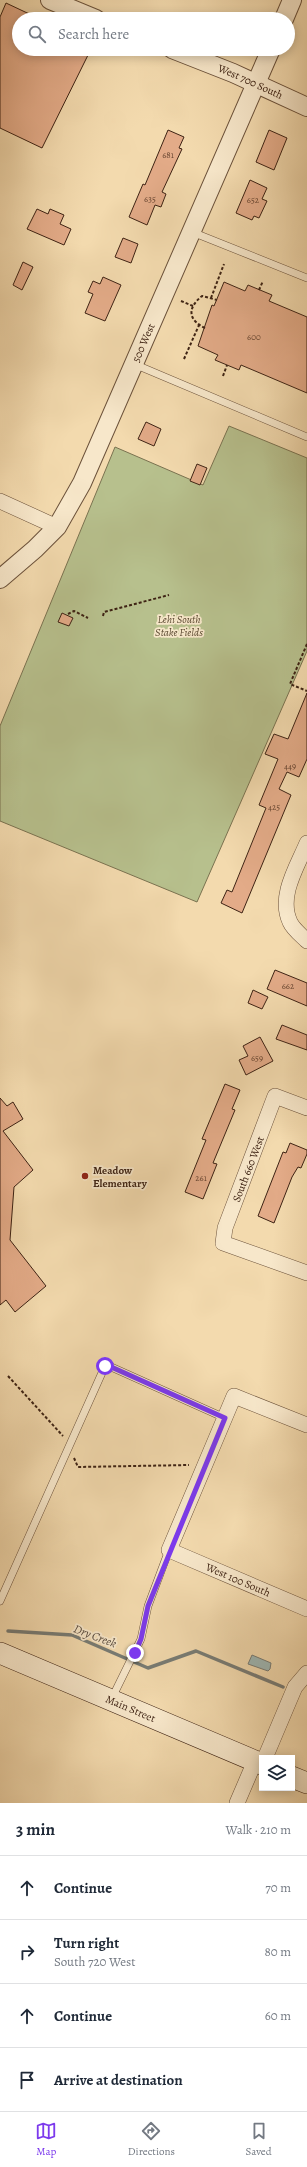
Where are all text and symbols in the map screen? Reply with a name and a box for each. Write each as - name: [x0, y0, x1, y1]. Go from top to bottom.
- search box: [12, 12, 295, 56]
- icon: search: [26, 23, 48, 45]
- text: Search here: [58, 24, 129, 44]
- street label: West 700 South: [215, 60, 285, 103]
- house number: 681: [162, 149, 174, 161]
- house number: 635: [144, 193, 156, 205]
- house number: 652: [247, 194, 260, 206]
- street label: 500 West: [129, 321, 159, 365]
- house number: 600: [247, 331, 261, 343]
- park label: Lehi South Stake Fields: [155, 612, 203, 640]
- house number: 449: [284, 760, 296, 772]
- house number: 425: [268, 801, 280, 813]
- house number: 662: [282, 980, 295, 992]
- house number: 659: [251, 1052, 263, 1064]
- street label: South 660 West: [229, 1134, 268, 1204]
- place label: Meadow Elementary: [93, 1163, 148, 1191]
- marker: Meadow Elementary: [80, 1171, 90, 1181]
- house number: 261: [195, 1172, 207, 1184]
- route start: [96, 1357, 114, 1375]
- street label: West 100 South: [202, 1559, 273, 1601]
- water label: Dry Creek: [71, 1621, 119, 1652]
- route end: [126, 1644, 144, 1662]
- street label: Main Street: [103, 1692, 158, 1726]
- map controls: [259, 1755, 295, 1791]
- button: layers: [259, 1755, 295, 1791]
- text: 3 min: [16, 1818, 55, 1841]
- text: Walk · 210 m: [226, 1821, 291, 1838]
- icon: ahead: [16, 1877, 38, 1899]
- text: Continue: [54, 1878, 112, 1898]
- text: 70 m: [265, 1879, 291, 1896]
- text: Turn right: [54, 1933, 119, 1953]
- icon: right: [16, 1941, 38, 1963]
- text: 80 m: [264, 1943, 291, 1960]
- text: South 720 West: [54, 1953, 136, 1970]
- icon: ahead: [16, 2005, 38, 2027]
- text: Continue: [54, 2006, 112, 2026]
- text: 60 m: [265, 2007, 291, 2024]
- icon: arrive: [16, 2069, 38, 2091]
- text: Arrive at destination: [54, 2070, 183, 2090]
- tab: Map: [35, 2120, 57, 2159]
- tab: Directions: [128, 2120, 175, 2159]
- tab: Saved: [246, 2120, 272, 2159]

